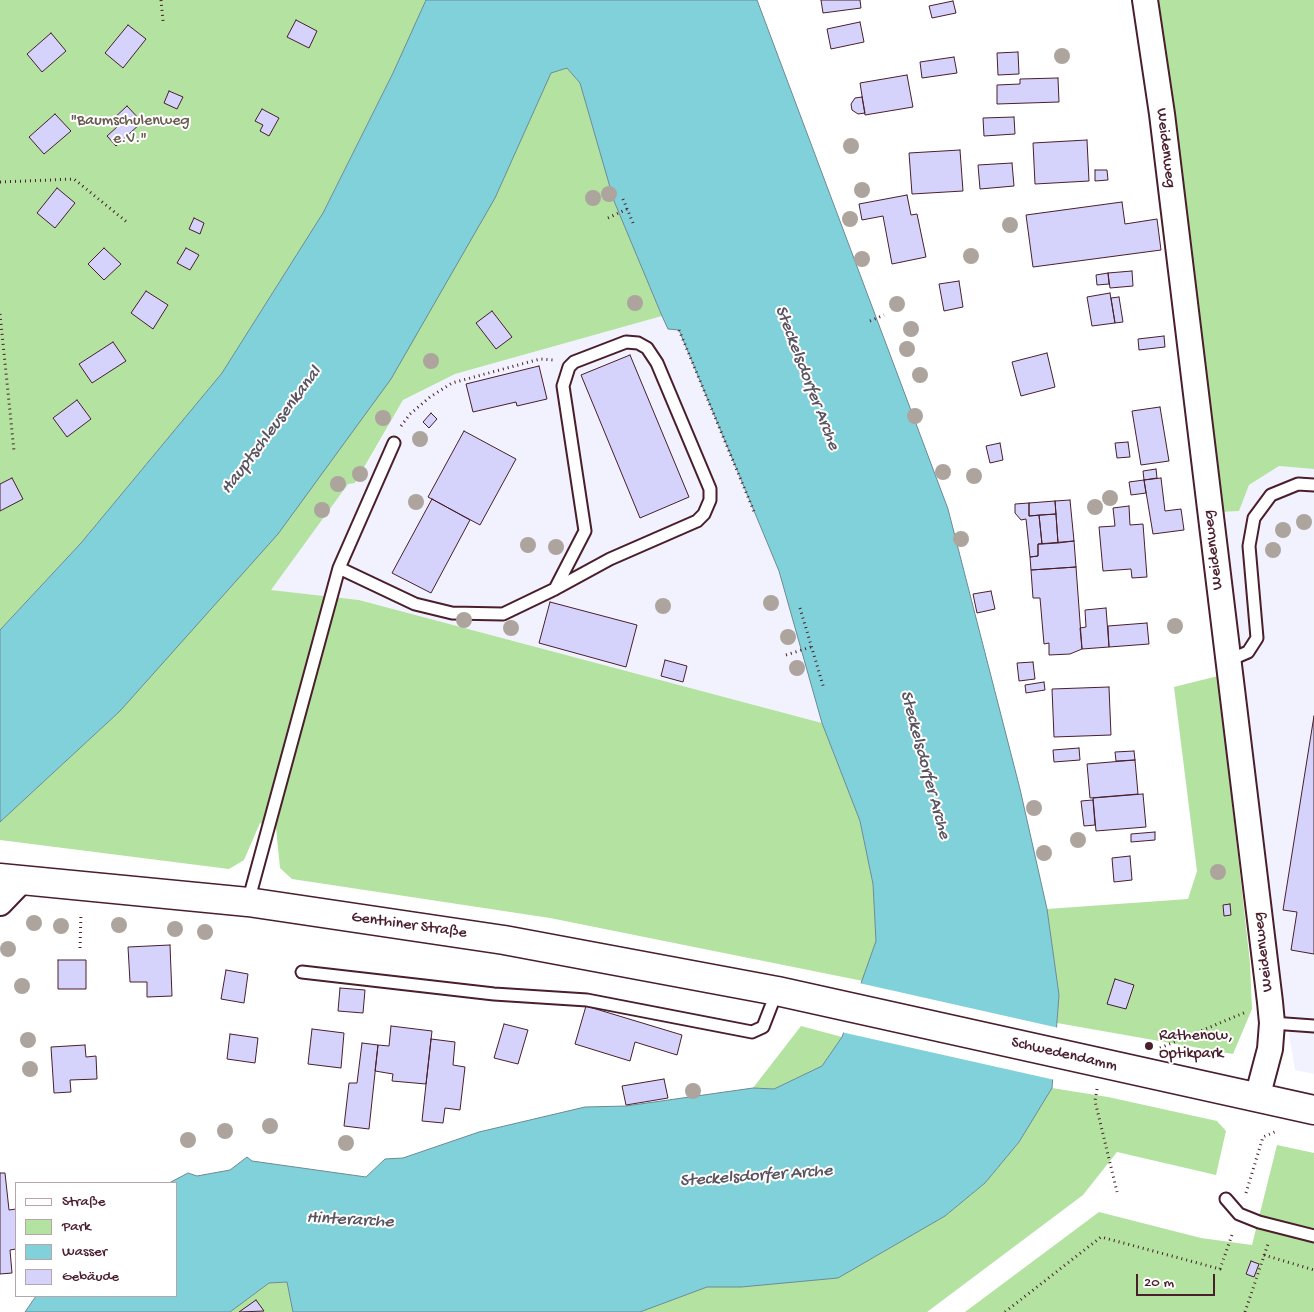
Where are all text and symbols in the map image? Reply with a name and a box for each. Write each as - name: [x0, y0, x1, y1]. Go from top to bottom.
- street label: Weidenweg: [1151, 107, 1179, 189]
- park label: "Baumschulenweg e.V.": [70, 112, 190, 150]
- water label: Steckelsdorfer Arche: [769, 303, 843, 453]
- water label: Hauptschleusenkanal: [217, 363, 327, 499]
- street label: Weidenweg: [1200, 509, 1228, 591]
- water label: Steckelsdorfer Arche: [894, 688, 954, 842]
- street label: Genthiner Straße: [350, 908, 468, 944]
- street label: Weidenweg: [1250, 911, 1278, 993]
- place label: Rathenow, Optikpark: [1159, 1027, 1233, 1065]
- street label: Schwedendamm: [1009, 1033, 1119, 1077]
- marker: Rathenow, Optikpark: [1143, 1040, 1155, 1052]
- water label: Steckelsdorfer Arche: [679, 1161, 833, 1193]
- legend: [15, 1182, 178, 1297]
- text: Straße: [62, 1193, 106, 1211]
- water label: Hinterarche: [306, 1208, 394, 1234]
- text: Park: [62, 1218, 91, 1236]
- text: Wasser: [62, 1243, 107, 1261]
- scale bar: [1139, 1264, 1218, 1296]
- text: Gebäude: [62, 1268, 119, 1286]
- text: 20 m: [1144, 1274, 1174, 1292]

